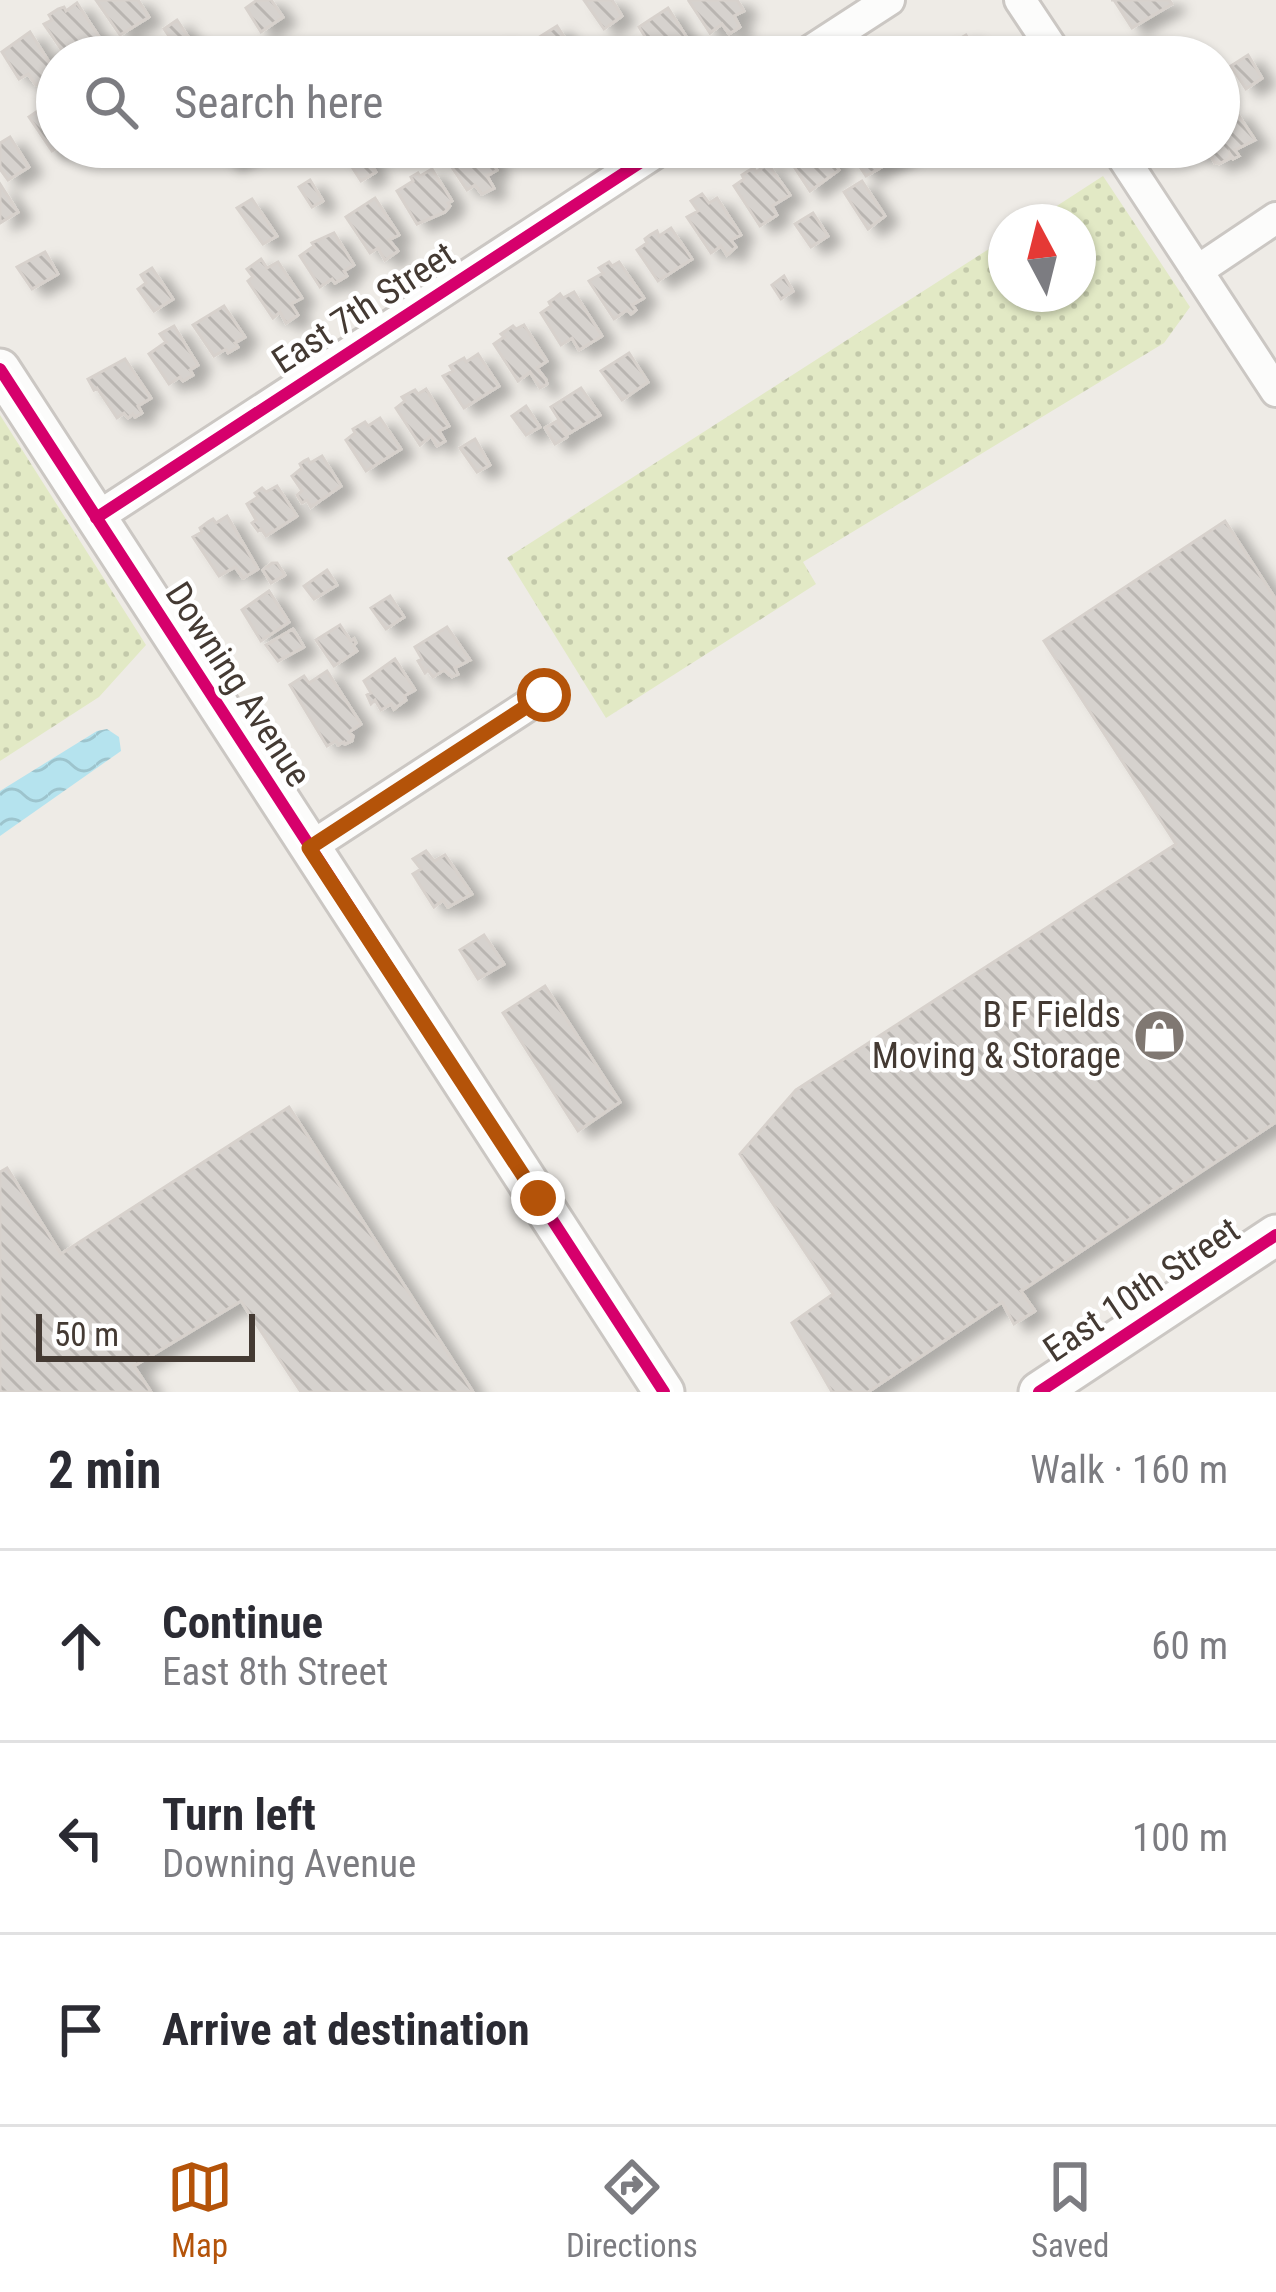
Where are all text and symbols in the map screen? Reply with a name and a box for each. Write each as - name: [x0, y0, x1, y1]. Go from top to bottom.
- search box: [36, 36, 1240, 168]
- icon: search: [78, 69, 144, 135]
- text: Search here: [174, 76, 383, 129]
- north arrow: [988, 204, 1096, 312]
- street label: East 7th Street: [265, 233, 463, 382]
- street label: Downing Avenue: [157, 575, 320, 794]
- route start: [517, 668, 571, 722]
- place label: B F Fields Moving & Storage: [872, 994, 1121, 1077]
- shop icon: B F Fields Moving & Storage: [1132, 1007, 1188, 1063]
- route end: [511, 1171, 565, 1225]
- street label: East 10th Street: [1036, 1209, 1247, 1371]
- scale bar: [36, 1308, 255, 1361]
- text: 50 m: [54, 1315, 119, 1354]
- text: 2 min: [48, 1441, 161, 1500]
- text: Walk · 160 m: [1030, 1447, 1228, 1493]
- text: Continue: [162, 1596, 323, 1649]
- icon: ahead: [48, 1613, 114, 1679]
- text: 60 m: [1151, 1623, 1228, 1669]
- text: East 8th Street: [162, 1649, 388, 1695]
- text: Turn left: [162, 1788, 316, 1841]
- icon: left: [48, 1805, 114, 1871]
- text: 100 m: [1132, 1815, 1228, 1861]
- text: Downing Avenue: [162, 1841, 416, 1887]
- icon: arrive: [48, 1997, 114, 2063]
- text: Arrive at destination: [162, 2003, 530, 2056]
- tab: Map: [167, 2154, 233, 2265]
- tab: Directions: [566, 2154, 698, 2265]
- tab: Saved: [1031, 2154, 1109, 2265]

